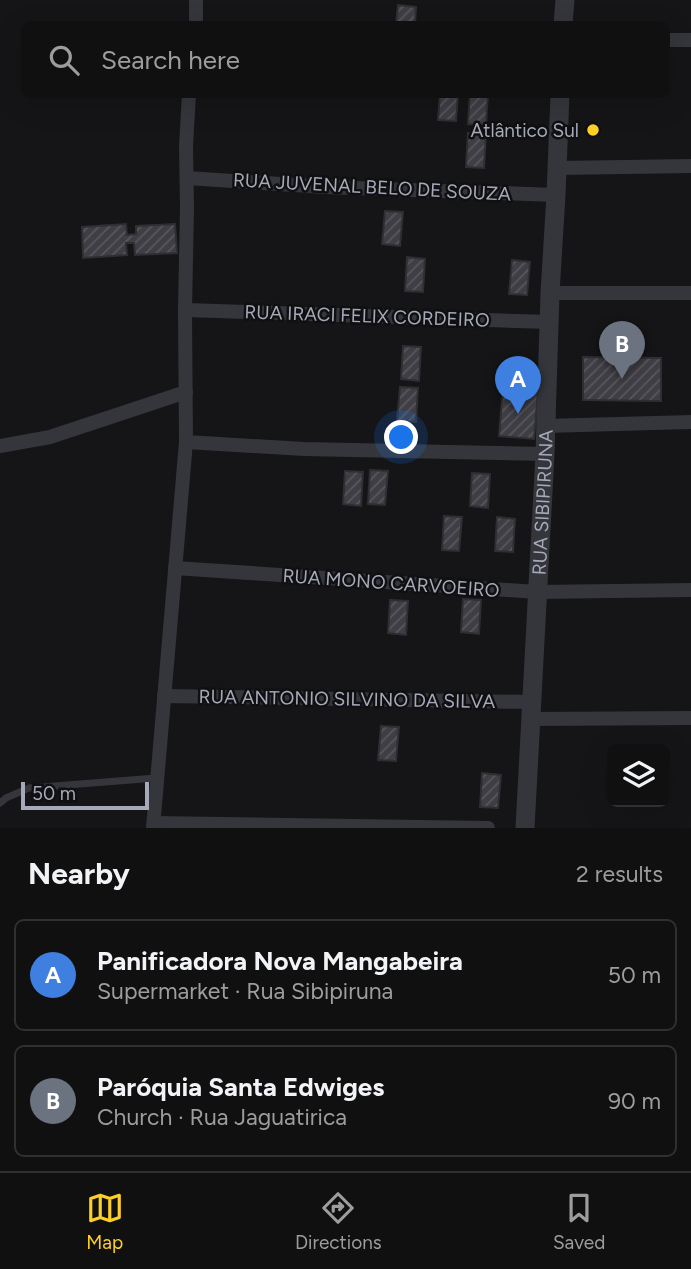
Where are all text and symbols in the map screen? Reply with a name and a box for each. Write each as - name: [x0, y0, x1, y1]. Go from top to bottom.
- search box: [21, 21, 670, 98]
- icon: search: [45, 41, 83, 79]
- text: Search here: [101, 44, 240, 76]
- place label: Atlântico Sul: [470, 119, 579, 142]
- marker: Atlântico Sul: [585, 122, 601, 138]
- street label: RUA JUVENAL BELO DE SOUZA: [232, 168, 512, 206]
- street label: RUA IRACI FELIX CORDEIRO: [244, 300, 490, 332]
- pin: B: [599, 321, 645, 379]
- pin: A: [495, 356, 541, 414]
- your location: [384, 420, 418, 454]
- street label: RUA SIBIPIRUNA: [527, 429, 557, 576]
- street label: RUA MONO CARVOEIRO: [282, 564, 500, 602]
- street label: RUA ANTONIO SILVINO DA SILVA: [198, 685, 496, 713]
- map controls: [607, 744, 670, 807]
- button: layers: [607, 744, 670, 807]
- scale bar: [21, 779, 149, 811]
- text: 50 m: [32, 782, 76, 805]
- text: Nearby: [28, 855, 130, 892]
- text: 2 results: [576, 860, 663, 888]
- text: Panificadora Nova Mangabeira: [97, 945, 463, 977]
- text: A: [45, 961, 61, 989]
- text: 50 m: [608, 961, 661, 989]
- text: Supermarket · Rua Sibipiruna: [97, 977, 393, 1005]
- text: Paróquia Santa Edwiges: [97, 1071, 384, 1103]
- text: B: [46, 1087, 60, 1115]
- text: 90 m: [608, 1087, 661, 1115]
- text: Church · Rua Jaguatirica: [97, 1103, 347, 1131]
- tab: Map: [86, 1189, 124, 1254]
- tab: Directions: [295, 1189, 382, 1254]
- tab: Saved: [553, 1189, 605, 1254]

